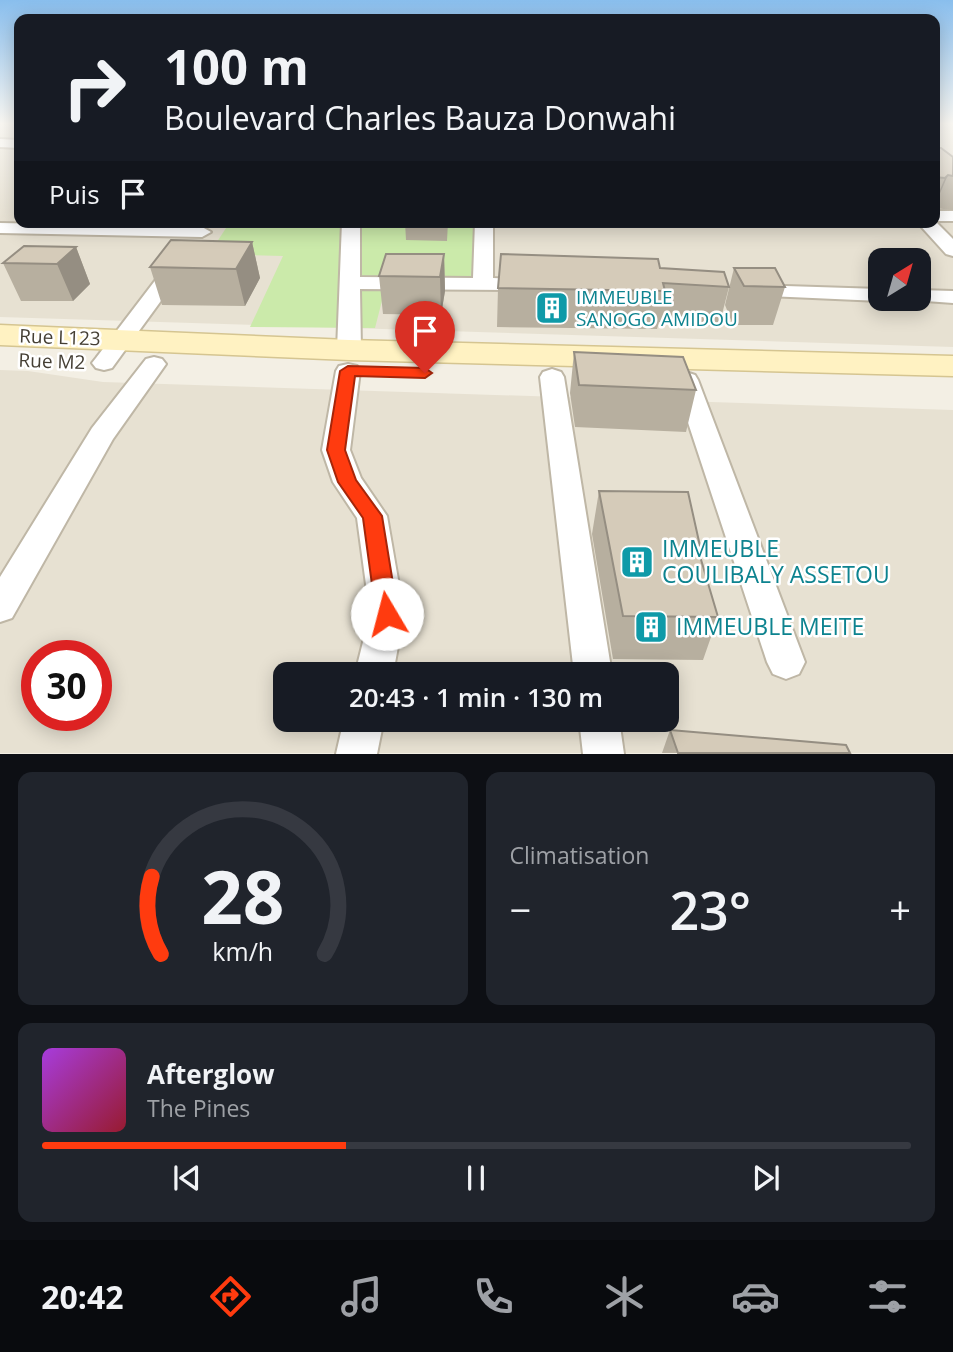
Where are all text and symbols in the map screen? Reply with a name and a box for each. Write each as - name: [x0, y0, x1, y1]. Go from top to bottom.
- text: 100 m: [164, 33, 309, 99]
- icon: right: [49, 42, 140, 133]
- text: Boulevard Charles Bauza Donwahi: [164, 96, 676, 139]
- icon: arrive: [114, 175, 152, 213]
- text: Puis: [49, 176, 100, 212]
- north arrow: [868, 248, 931, 312]
- map controls: [868, 248, 931, 311]
- place label: IMMEUBLE SANOGO AMIDOU: [576, 284, 738, 332]
- building icon: IMMEUBLE SANOGO AMIDOU: [533, 289, 571, 327]
- pin: [395, 301, 455, 373]
- icon: arrive: [406, 312, 444, 350]
- street label: Rue L123: [19, 323, 101, 351]
- street label: Rue M2: [18, 347, 86, 375]
- place label: IMMEUBLE COULIBALY ASSETOU: [662, 532, 890, 590]
- building icon: IMMEUBLE COULIBALY ASSETOU: [618, 543, 656, 581]
- position arrow: [350, 577, 424, 651]
- building icon: IMMEUBLE MEITE: [632, 608, 670, 646]
- place label: IMMEUBLE MEITE: [676, 610, 864, 642]
- speed limit sign: 30: [21, 640, 112, 731]
- text: 20:43 · 1 min · 130 m: [349, 679, 603, 715]
- text: Climatisation: [510, 839, 649, 871]
- text: 28: [201, 847, 284, 946]
- text: 23°: [669, 874, 751, 945]
- text: −: [510, 883, 531, 935]
- text: +: [889, 883, 911, 935]
- text: km/h: [212, 934, 273, 968]
- text: Afterglow: [147, 1056, 274, 1092]
- text: The Pines: [147, 1092, 250, 1124]
- icon: previous: [168, 1159, 206, 1197]
- icon: pause: [457, 1159, 495, 1197]
- icon: next: [747, 1159, 785, 1197]
- icon: directions: [206, 1272, 255, 1321]
- icon: music: [337, 1272, 386, 1321]
- icon: phone: [469, 1272, 518, 1321]
- icon: climate: [600, 1272, 649, 1321]
- icon: car: [731, 1272, 780, 1321]
- icon: filters: [863, 1272, 912, 1321]
- text: 20:42: [41, 1275, 124, 1318]

